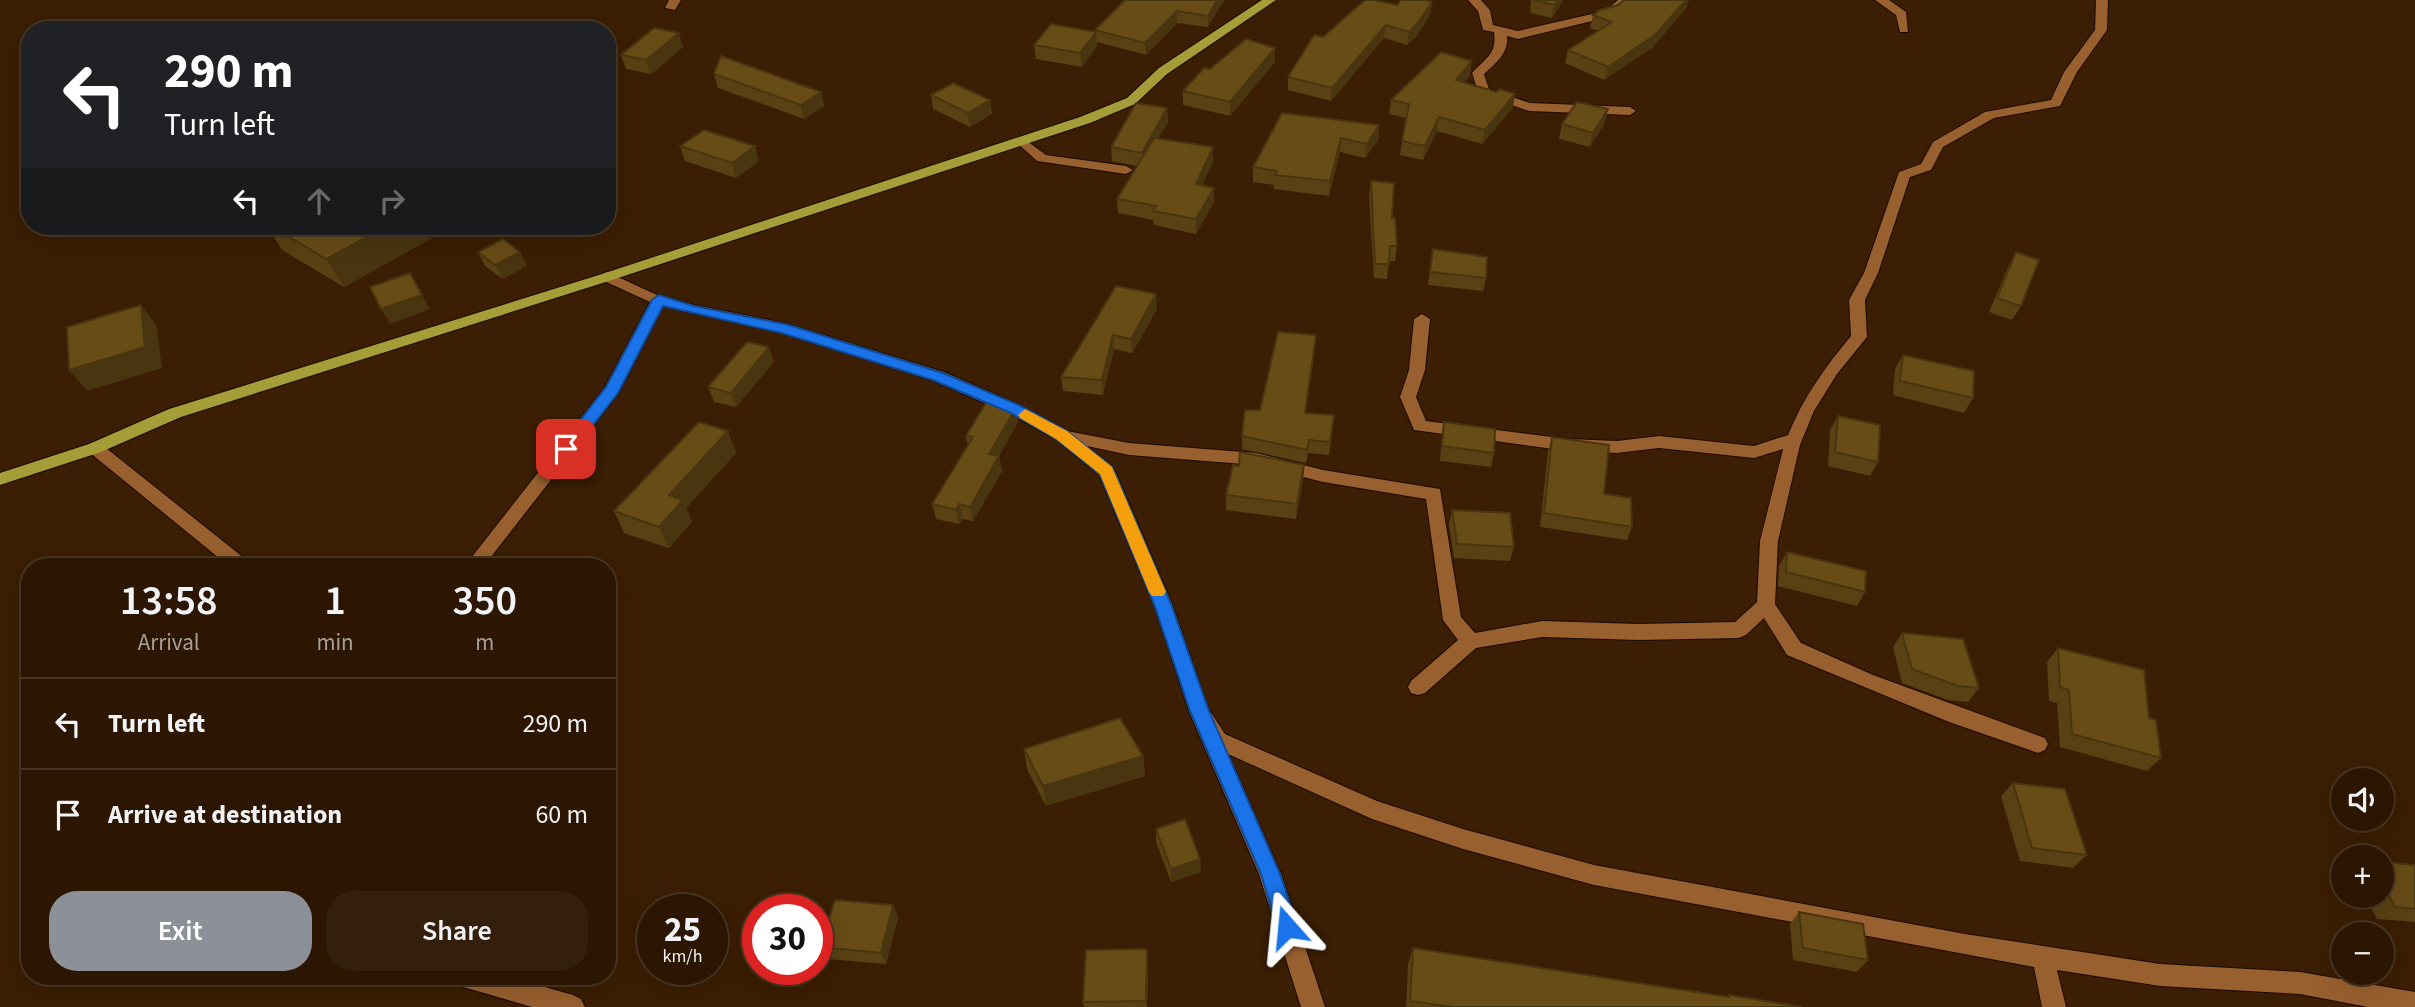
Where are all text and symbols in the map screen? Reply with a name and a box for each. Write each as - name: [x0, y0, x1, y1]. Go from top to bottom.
- text: 290 m: [164, 37, 293, 107]
- icon: left: [49, 49, 140, 140]
- text: Turn left: [164, 102, 275, 148]
- icon: left: [227, 182, 265, 220]
- icon: ahead: [300, 182, 338, 220]
- icon: right: [373, 182, 411, 220]
- pin: [536, 419, 596, 479]
- icon: arrive: [547, 430, 585, 468]
- text: 13:58: [120, 571, 218, 631]
- text: 1: [324, 571, 346, 631]
- text: 350: [453, 571, 517, 631]
- text: Arrival: [138, 626, 200, 659]
- text: min: [316, 626, 354, 659]
- text: m: [475, 626, 494, 659]
- icon: left: [49, 705, 87, 743]
- text: Turn left: [108, 705, 205, 742]
- text: 290 m: [522, 705, 588, 742]
- map controls: [2331, 768, 2394, 985]
- button: sound: [2331, 768, 2394, 831]
- icon: arrive: [49, 796, 87, 834]
- text: Arrive at destination: [108, 796, 342, 833]
- text: 60 m: [535, 796, 588, 833]
- button: +: [2331, 845, 2394, 908]
- position arrow: [1250, 890, 1324, 964]
- button: Exit: [49, 891, 312, 971]
- button: Share: [326, 891, 588, 971]
- speed limit sign: 30: [742, 894, 833, 985]
- text: 25: [664, 905, 701, 955]
- button: −: [2331, 922, 2394, 985]
- text: km/h: [663, 944, 702, 969]

